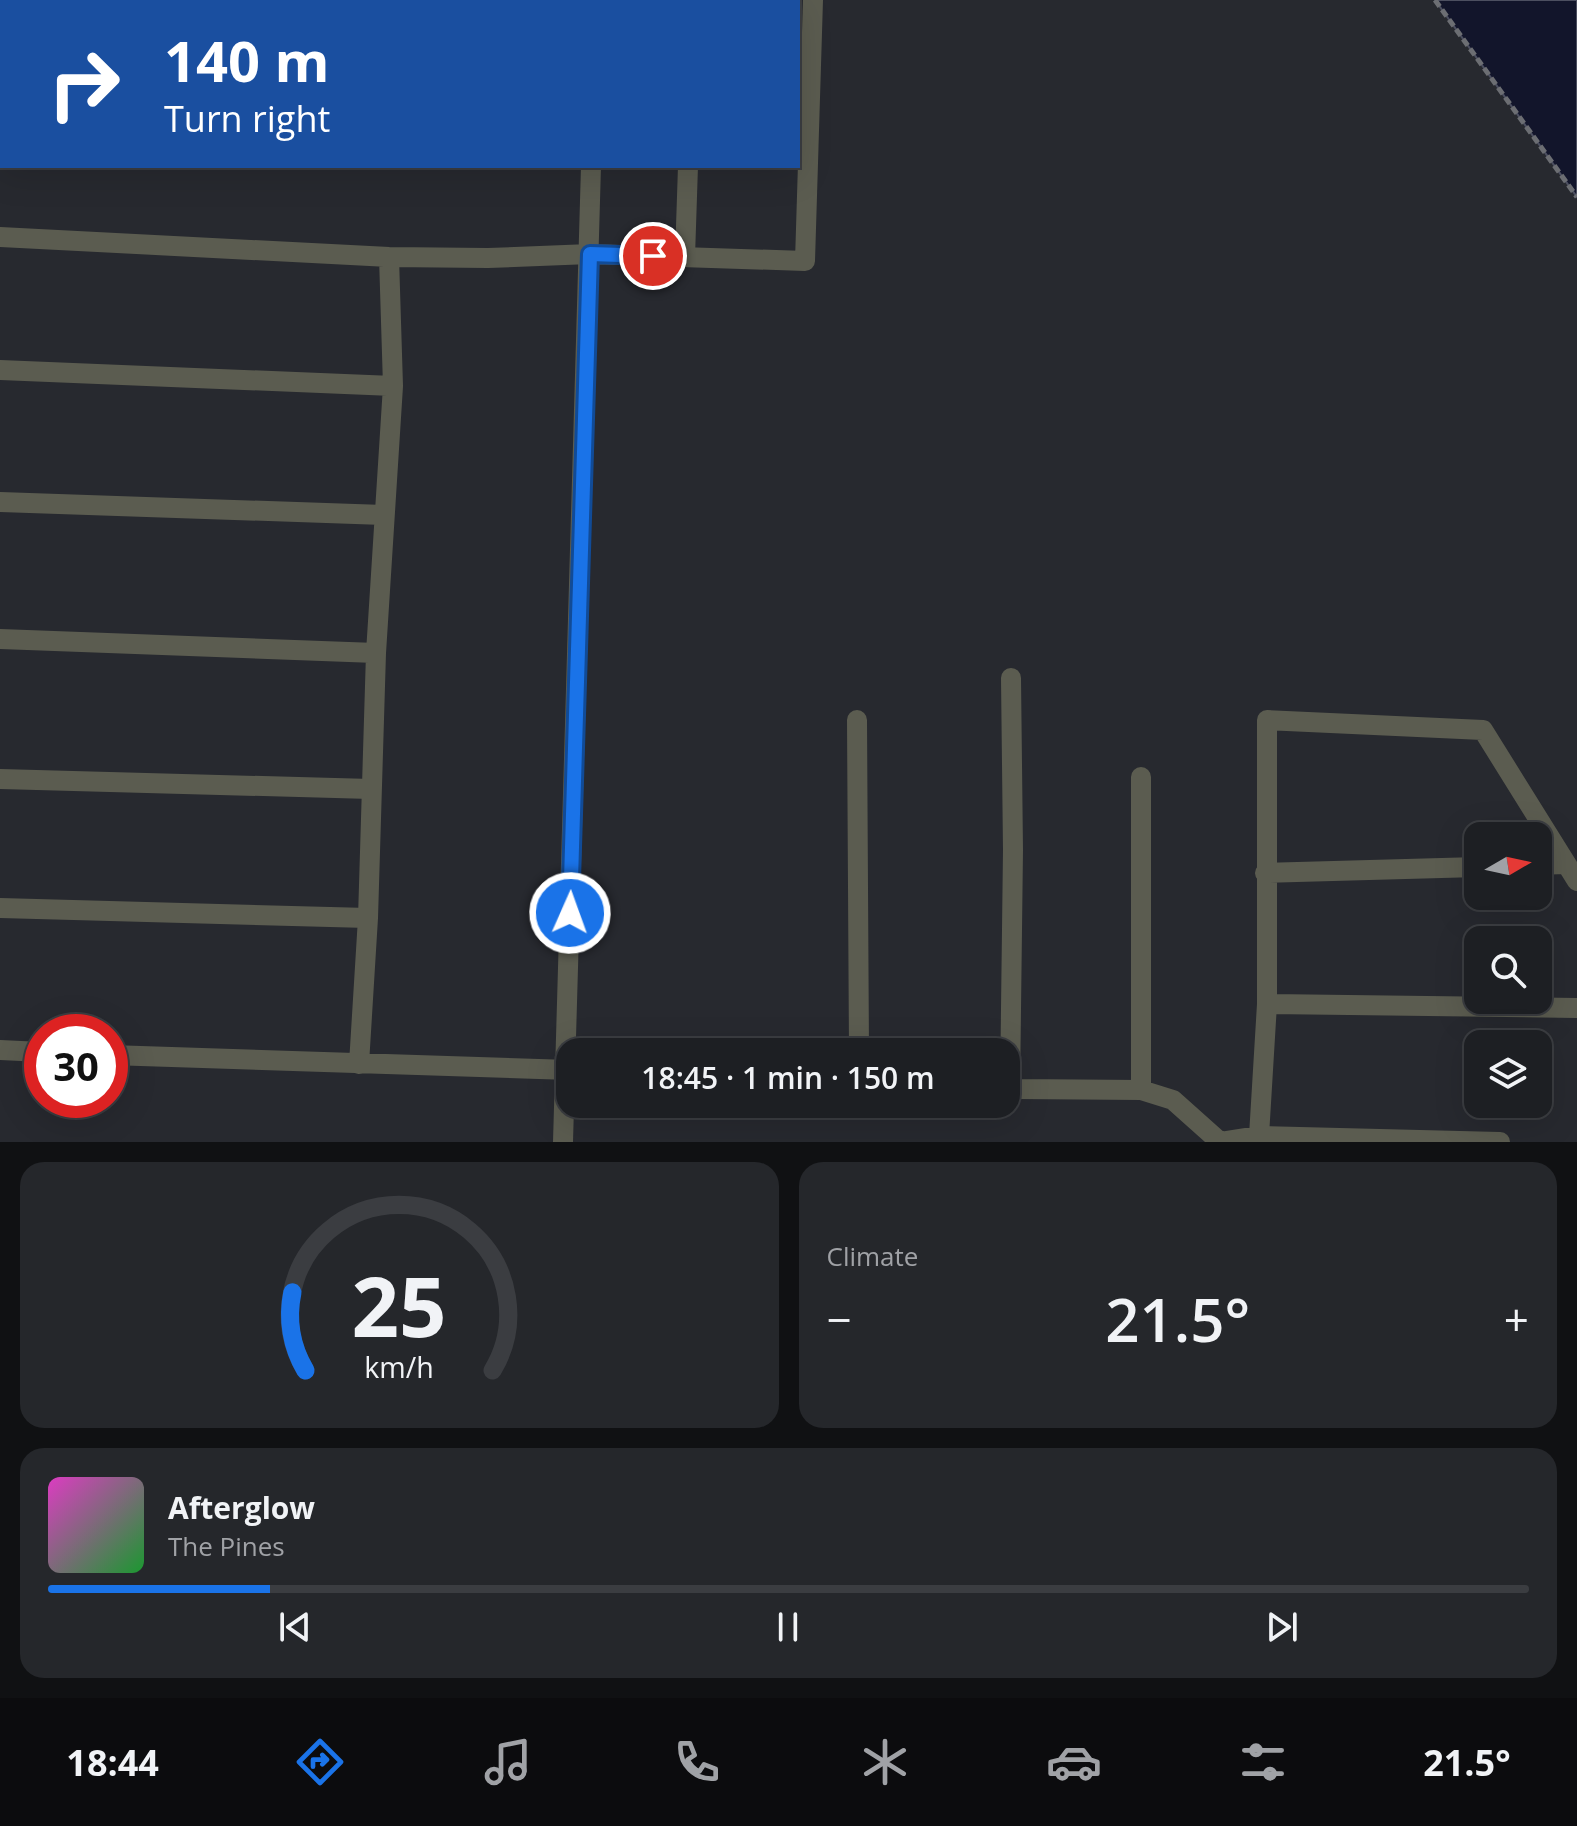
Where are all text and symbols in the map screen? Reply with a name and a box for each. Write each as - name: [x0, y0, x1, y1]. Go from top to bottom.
- text: 140 m: [164, 22, 330, 98]
- icon: right: [32, 32, 136, 136]
- text: Turn right: [164, 94, 330, 143]
- pin: [619, 222, 687, 290]
- icon: arrive: [631, 234, 675, 278]
- north arrow: [1464, 822, 1552, 910]
- map controls: [1464, 822, 1552, 1118]
- position arrow: [528, 871, 612, 955]
- button: search: [1464, 926, 1552, 1014]
- speed limit sign: 30: [24, 1014, 128, 1118]
- button: layers: [1464, 1030, 1552, 1118]
- text: 18:45 · 1 min · 150 m: [641, 1057, 935, 1098]
- text: Climate: [827, 1238, 918, 1274]
- text: 25: [352, 1248, 447, 1361]
- text: 21.5°: [1105, 1278, 1250, 1360]
- text: −: [827, 1289, 852, 1349]
- text: +: [1504, 1289, 1529, 1349]
- text: km/h: [365, 1347, 434, 1386]
- text: Afterglow: [168, 1487, 315, 1528]
- text: The Pines: [168, 1528, 285, 1564]
- icon: previous: [273, 1605, 317, 1649]
- icon: pause: [766, 1605, 810, 1649]
- icon: next: [1260, 1605, 1304, 1649]
- icon: directions: [292, 1734, 348, 1790]
- icon: music: [480, 1734, 536, 1790]
- icon: phone: [669, 1734, 725, 1790]
- icon: climate: [857, 1734, 913, 1790]
- icon: car: [1046, 1734, 1102, 1790]
- icon: filters: [1235, 1734, 1291, 1790]
- text: 18:44: [66, 1738, 159, 1787]
- text: 21.5°: [1423, 1738, 1511, 1787]

